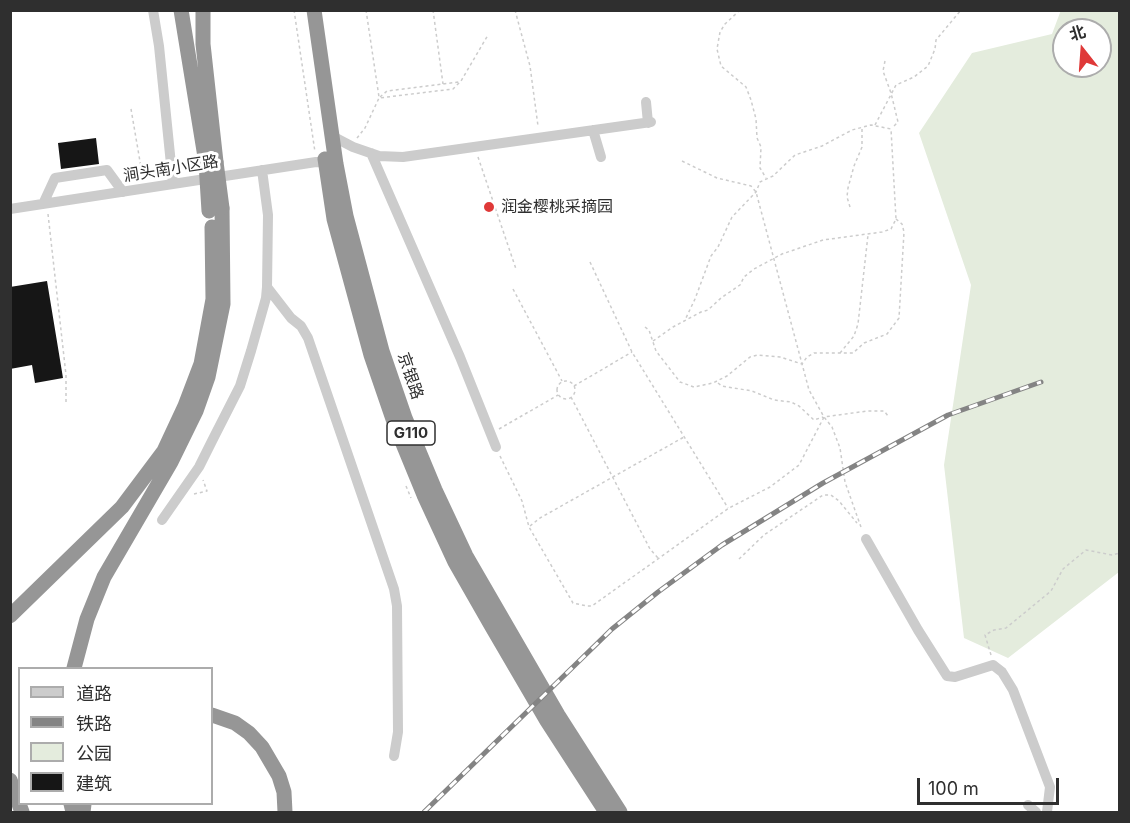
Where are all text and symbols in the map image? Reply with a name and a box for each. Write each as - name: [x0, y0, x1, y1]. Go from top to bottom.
- north arrow: [1052, 18, 1112, 78]
- text: 北: [1067, 21, 1088, 45]
- street label: 涧头南小区路: [122, 152, 220, 186]
- place label: 润金樱桃采摘园: [501, 197, 613, 217]
- marker: 润金樱桃采摘园: [482, 200, 496, 214]
- street label: 京银路: [393, 350, 427, 402]
- road number: G110: [387, 421, 435, 445]
- legend: [18, 667, 213, 805]
- text: 道路: [76, 683, 112, 704]
- text: 铁路: [76, 713, 112, 734]
- text: 公园: [76, 743, 112, 764]
- scale bar: [920, 766, 1062, 804]
- text: 建筑: [76, 773, 112, 794]
- text: 100 m: [928, 778, 979, 799]

